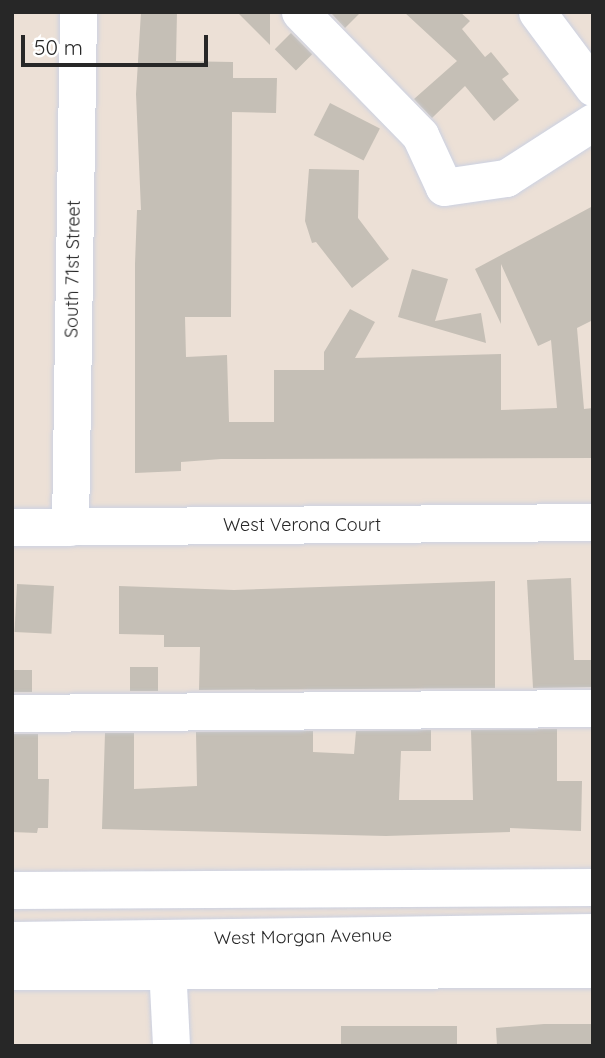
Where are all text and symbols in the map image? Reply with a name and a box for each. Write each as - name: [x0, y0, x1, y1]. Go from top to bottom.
- scale bar: [24, 21, 212, 65]
- text: 50 m: [34, 34, 83, 60]
- street label: South 71st Street: [61, 200, 85, 338]
- street label: West Verona Court: [223, 514, 381, 536]
- street label: West Morgan Avenue: [214, 925, 392, 949]

